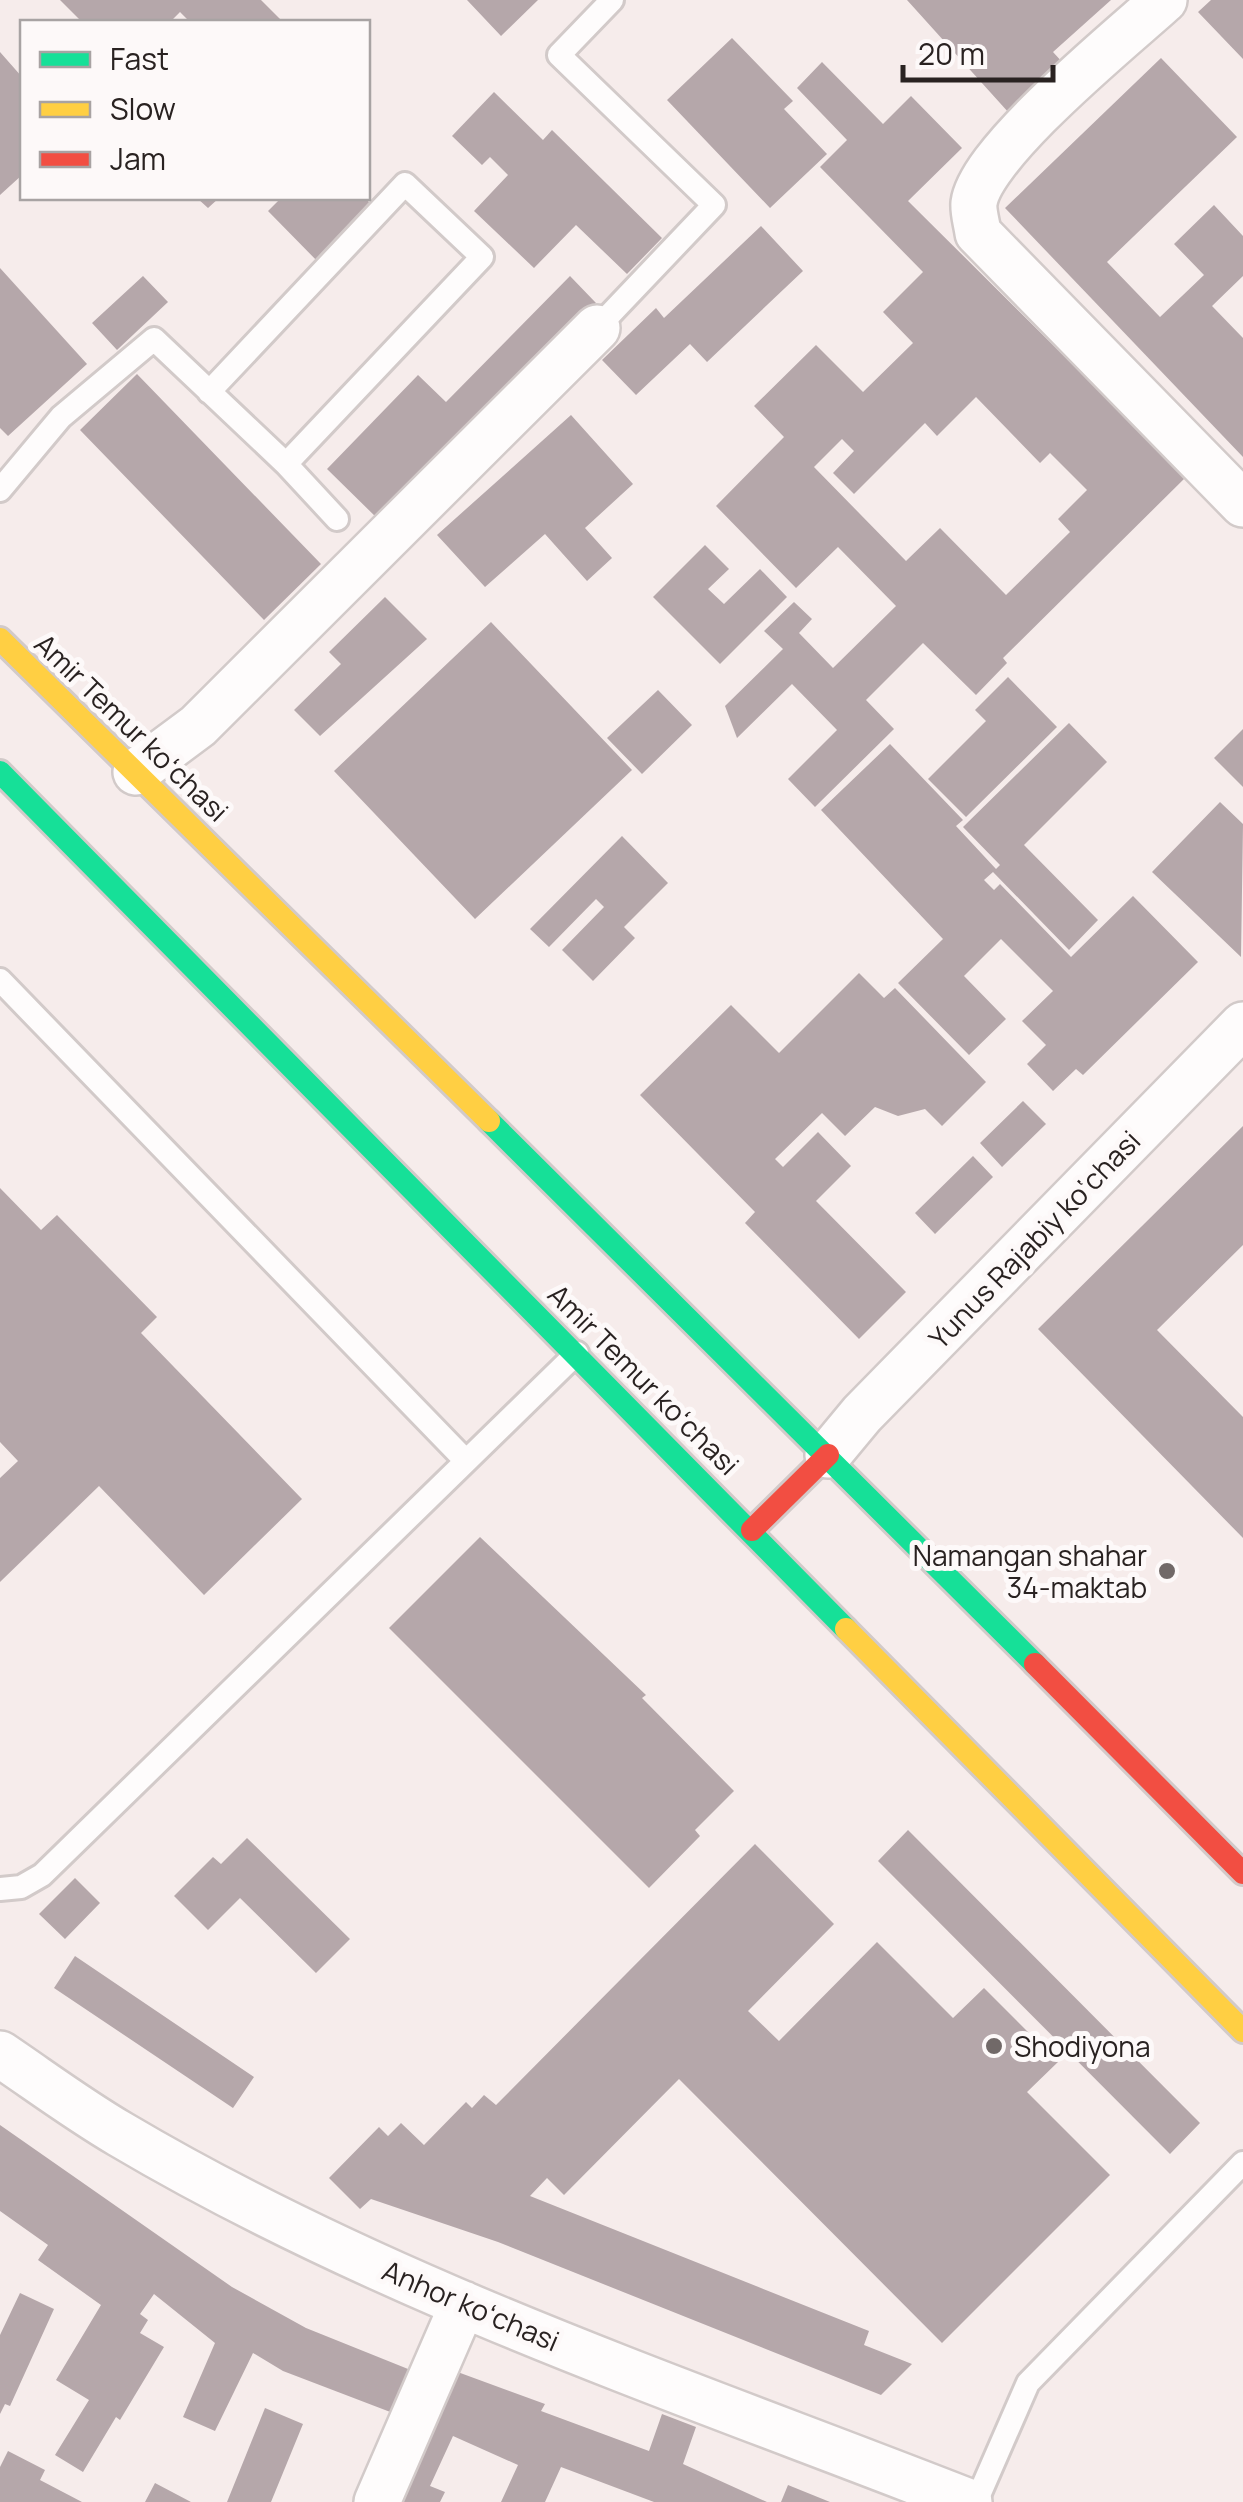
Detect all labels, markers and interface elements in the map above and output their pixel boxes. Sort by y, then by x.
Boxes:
legend [20,20,370,200]
scale bar [903,20,1053,82]
text: 20 m [918,33,985,74]
text: Fast [110,38,169,79]
text: Slow [110,88,176,129]
text: Jam [110,138,166,179]
street label: Amir Temur koʻchasi [27,625,237,829]
street label: Yunus Rajabiy ko‘chasi [920,1122,1148,1356]
street label: Amir Temur koʻchasi [540,1275,748,1483]
place label: Namangan shahar 34-maktab [913,1536,1147,1606]
marker: Namangan shahar 34-maktab [1156,1560,1178,1582]
place label: Shodiyona [1014,2027,1151,2065]
marker: Shodiyona [983,2035,1005,2057]
street label: Anhor koʻchasi [377,2251,565,2359]

